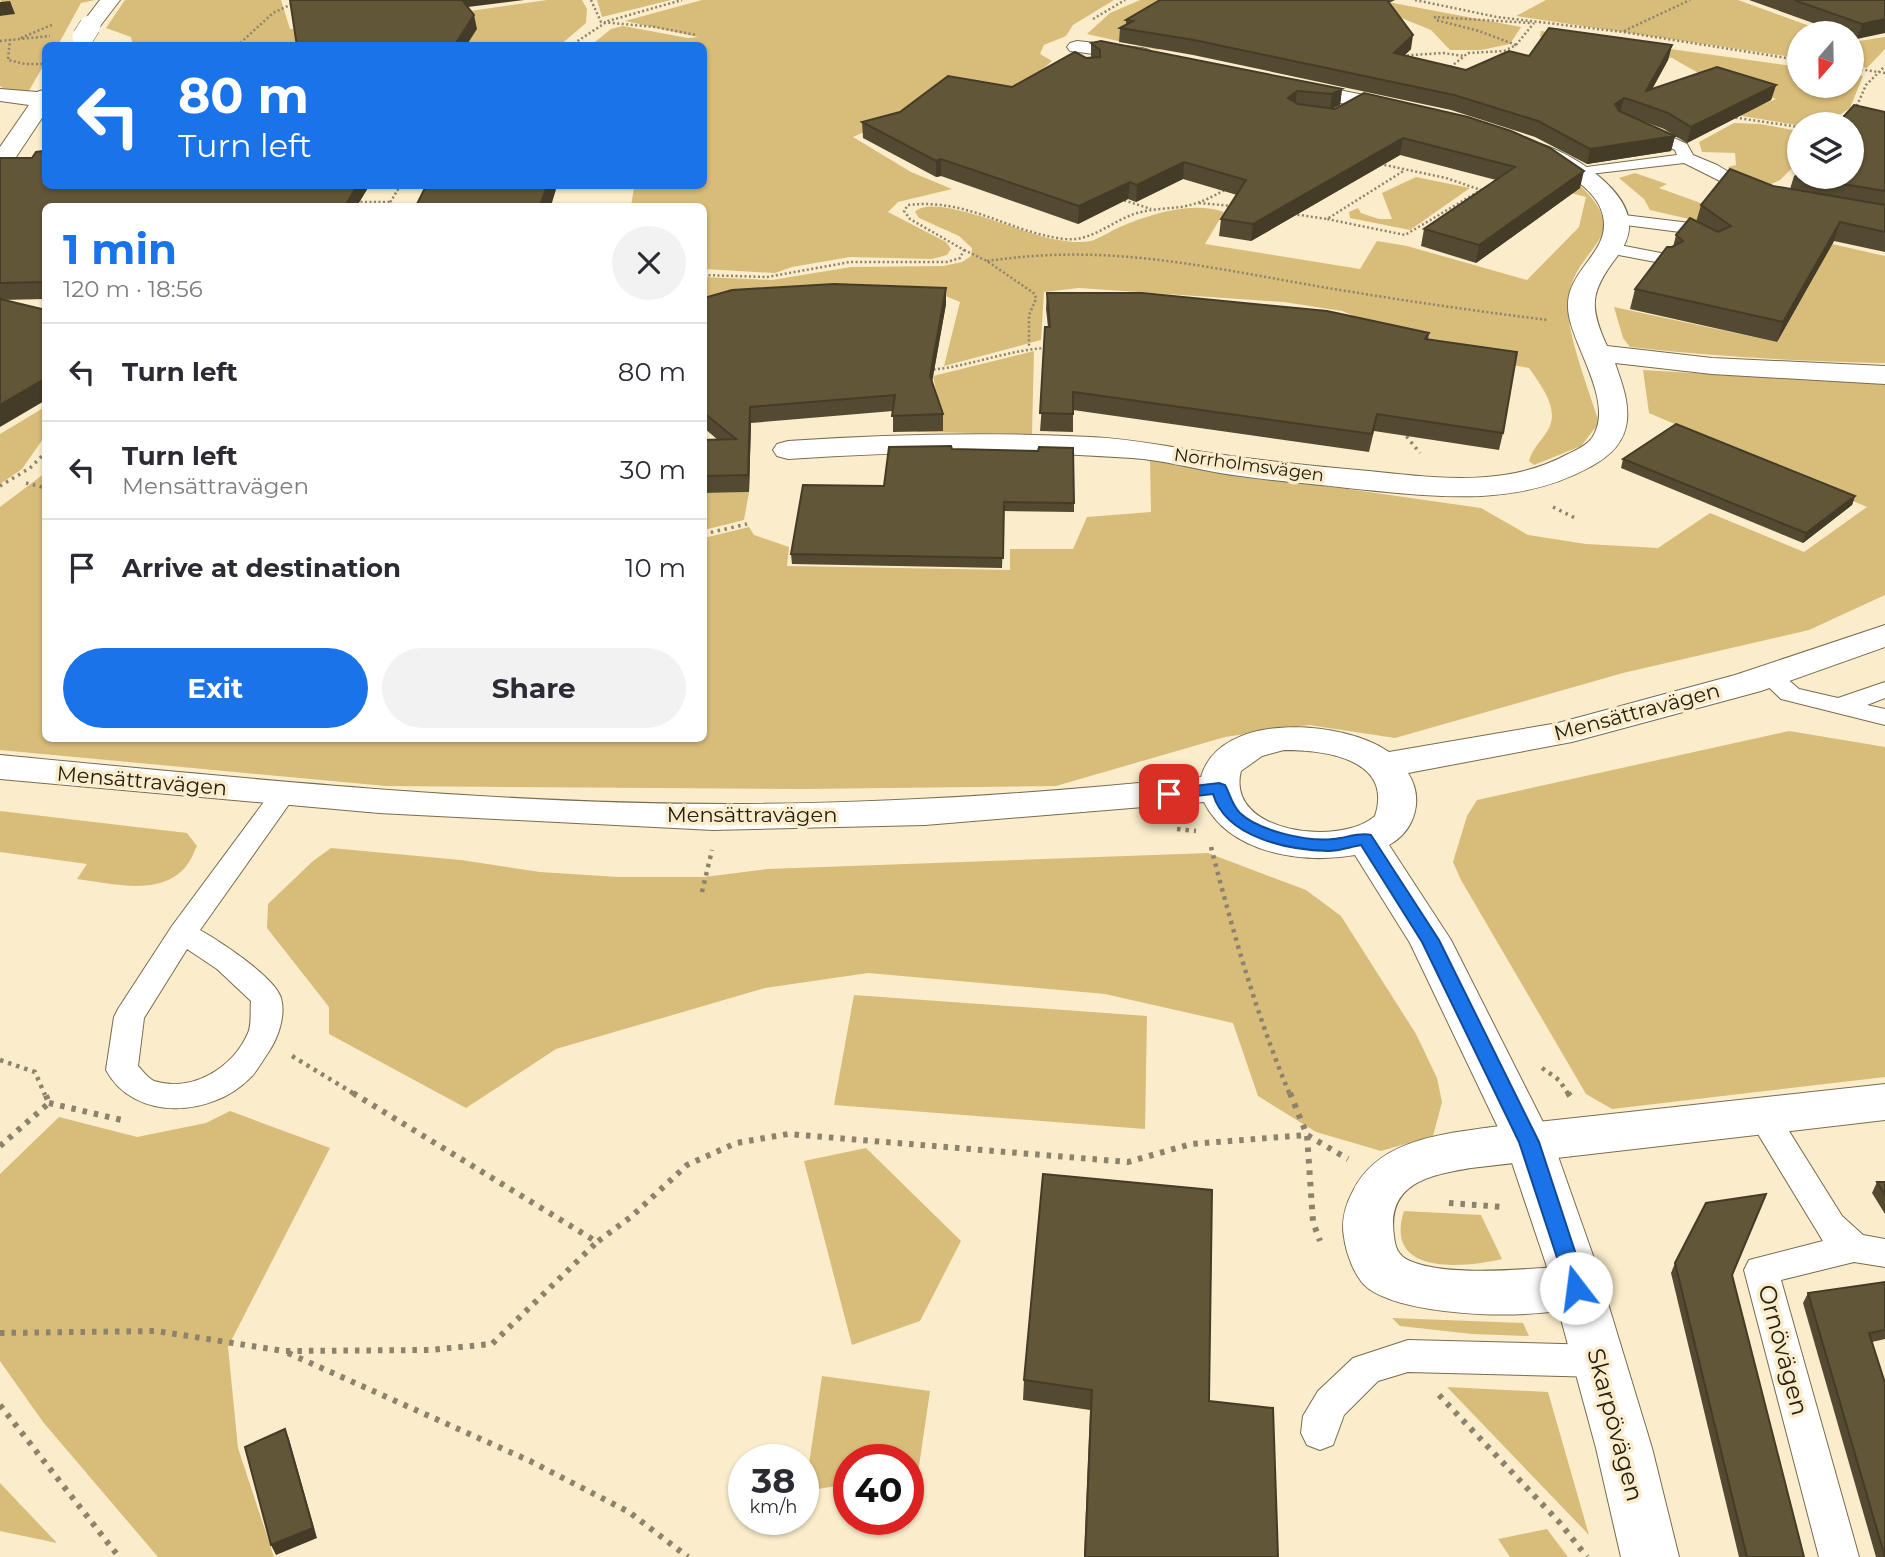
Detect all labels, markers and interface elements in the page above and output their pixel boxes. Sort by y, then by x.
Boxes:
north arrow [1787,21,1864,98]
map controls [1787,21,1864,189]
text: 80 m [178,66,309,125]
icon: left [63,70,154,161]
button: layers [1787,112,1864,189]
text: Turn left [178,126,312,165]
text: 1 min [63,223,177,275]
button: close [612,226,686,300]
text: 120 m · 18:56 [63,275,203,303]
icon: left [63,353,101,391]
text: Turn left [122,356,238,388]
text: 80 m [618,356,686,388]
text: Turn left [122,440,238,472]
street label: Norrholmsvägen [1172,444,1326,486]
icon: left [63,451,101,489]
text: 30 m [620,454,686,486]
text: Mensättravägen [122,472,309,500]
icon: arrive [63,549,101,587]
text: Arrive at destination [122,552,401,584]
text: 10 m [625,552,686,584]
button: Exit [63,648,368,728]
button: Share [382,648,686,728]
street label: Mensättravägen [1551,677,1723,746]
street label: Mensättravägen [56,761,228,800]
pin [1139,764,1199,824]
icon: arrive [1150,775,1188,813]
street label: Mensättravägen [667,802,837,827]
position arrow [1539,1251,1613,1325]
street label: Ornövägen [1752,1281,1815,1419]
street label: Skarpövägen [1581,1345,1650,1505]
speed limit sign: 40 [833,1444,924,1535]
text: 38 [752,1459,795,1502]
text: km/h [749,1496,798,1518]

